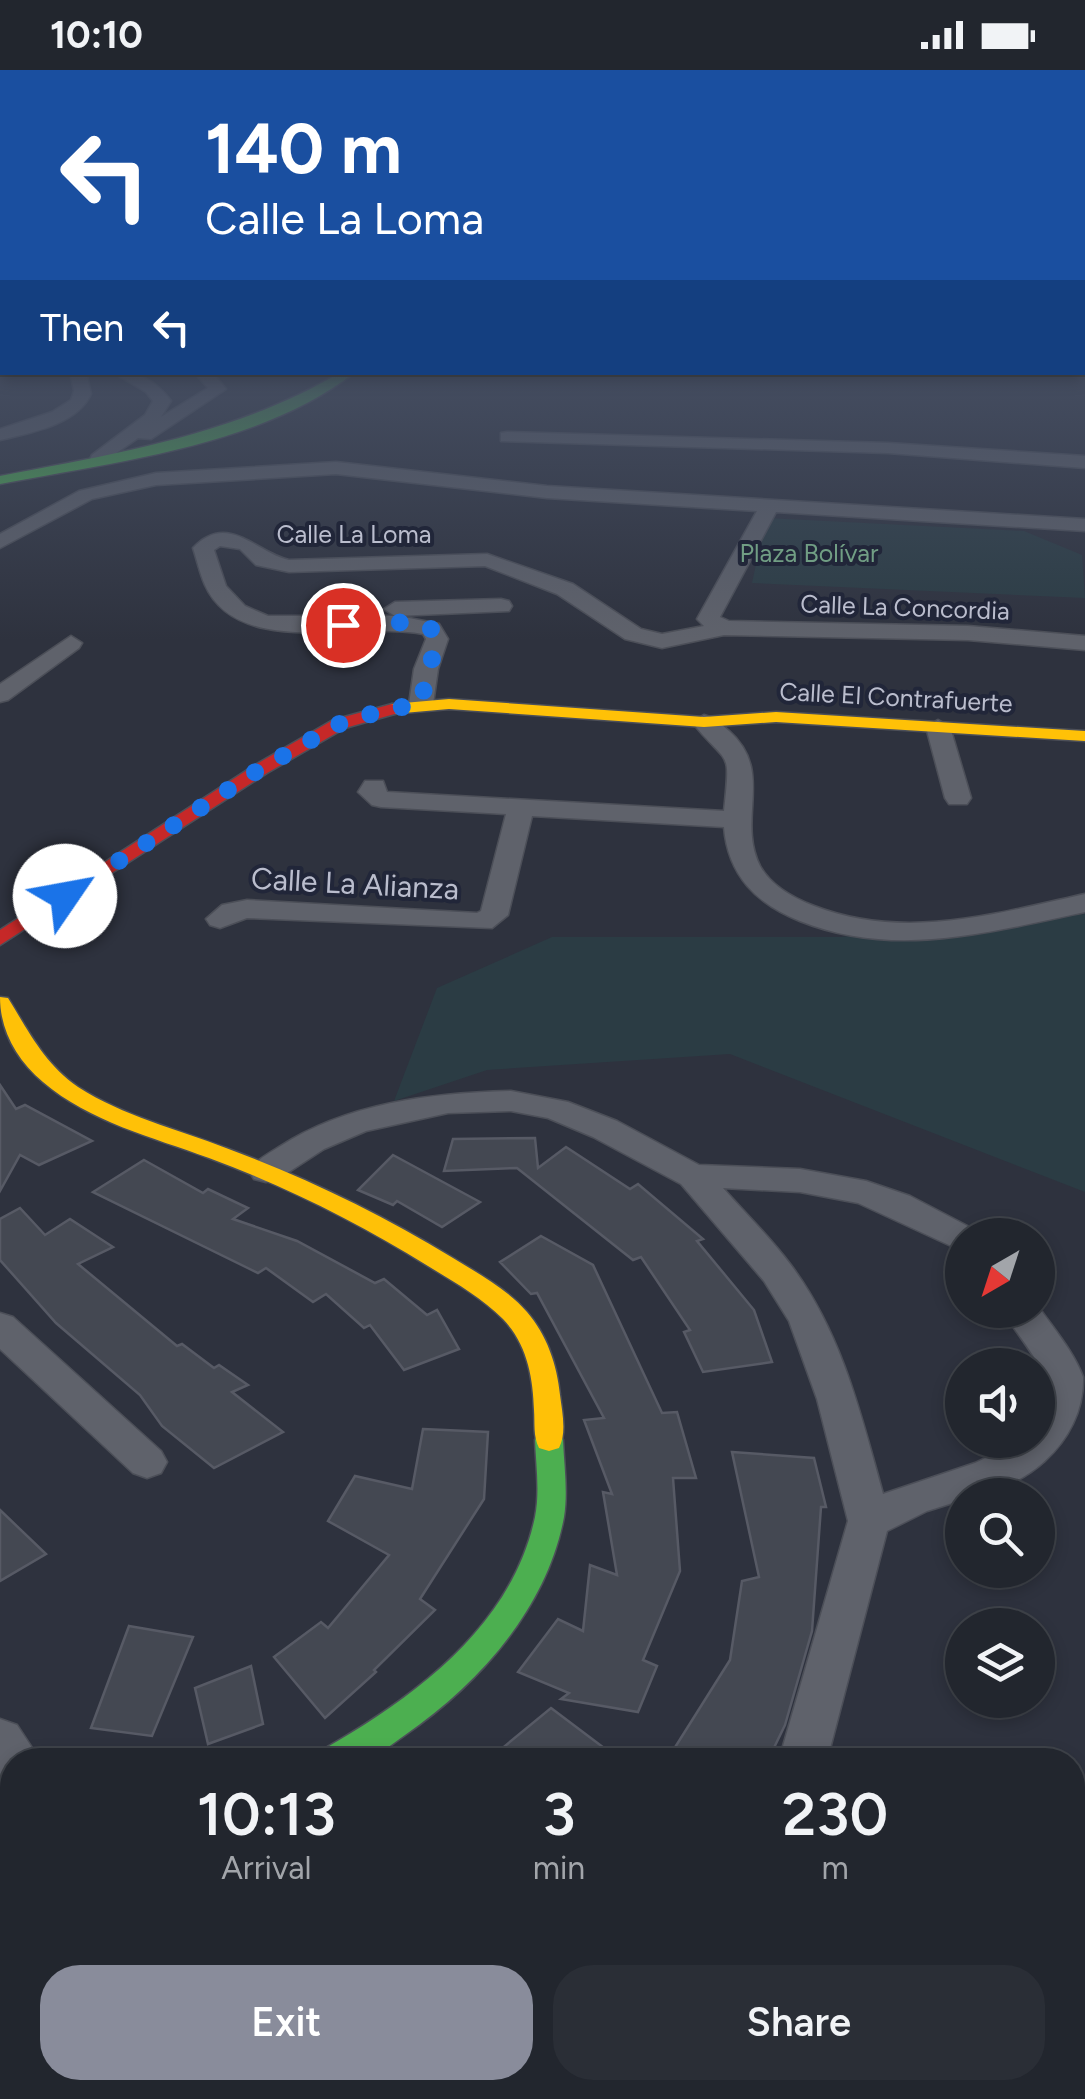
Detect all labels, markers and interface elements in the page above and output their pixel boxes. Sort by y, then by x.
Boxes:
text: 10:10 [50,12,143,58]
text: 140 m [205,106,402,191]
icon: left [40,110,170,240]
text: Calle La Loma [205,191,484,245]
icon: left [144,300,199,355]
text: Then [40,305,124,351]
street label: Calle La Loma [276,519,432,549]
park label: Plaza Bolívar [740,538,879,568]
pin [301,583,386,668]
street label: Calle La Concordia [800,588,1010,626]
icon: arrive [316,598,371,653]
street label: Calle El Contrafuerte [779,676,1013,718]
position arrow [13,844,117,948]
street label: Calle La Alianza [250,860,460,907]
north arrow [945,1218,1055,1328]
map controls [945,1218,1055,1718]
button: sound [945,1348,1055,1458]
button: search [945,1478,1055,1588]
button: layers [945,1608,1055,1718]
text: 10:13 [197,1778,336,1850]
text: 3 [542,1778,575,1850]
text: 230 [782,1778,888,1850]
text: Arrival [221,1849,312,1887]
text: min [533,1849,585,1887]
text: m [821,1849,849,1887]
button: Exit [40,1965,533,2080]
button: Share [553,1965,1045,2080]

